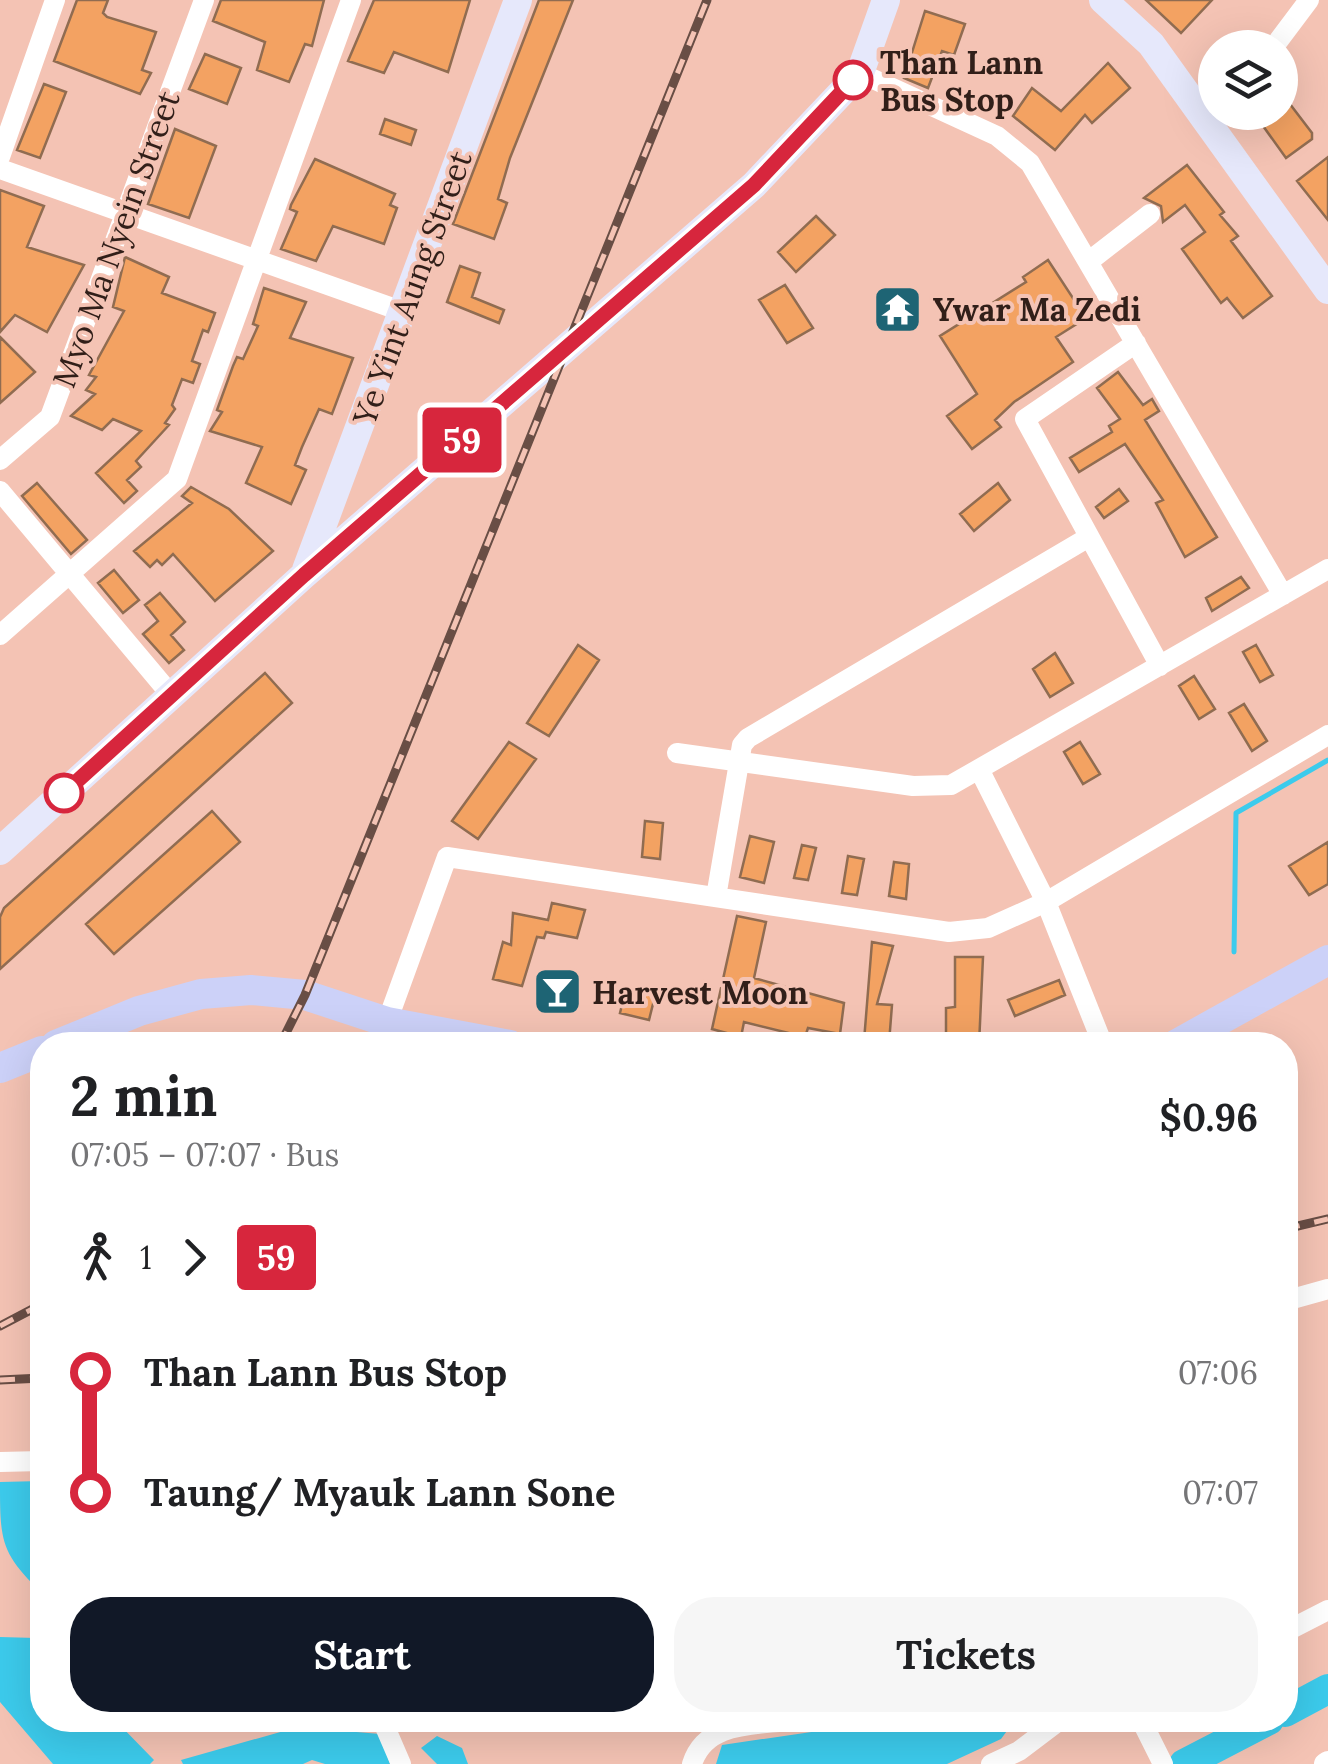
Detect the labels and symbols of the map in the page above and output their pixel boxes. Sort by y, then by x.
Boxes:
place label: Than Lann Bus Stop [880,42,1043,120]
marker: Than Lann Bus Stop [834,61,872,99]
street label: Myo Ma Nyein Street [43,85,189,393]
street label: Ye Yint Aung Street [343,145,481,432]
temple icon: Ywar Ma Zedi [872,283,924,335]
place label: Ywar Ma Zedi [933,289,1141,330]
line badge: 59 [417,408,507,472]
unlabelled marker [45,774,83,812]
bar icon: Harvest Moon [531,966,583,1018]
place label: Harvest Moon [592,972,808,1013]

